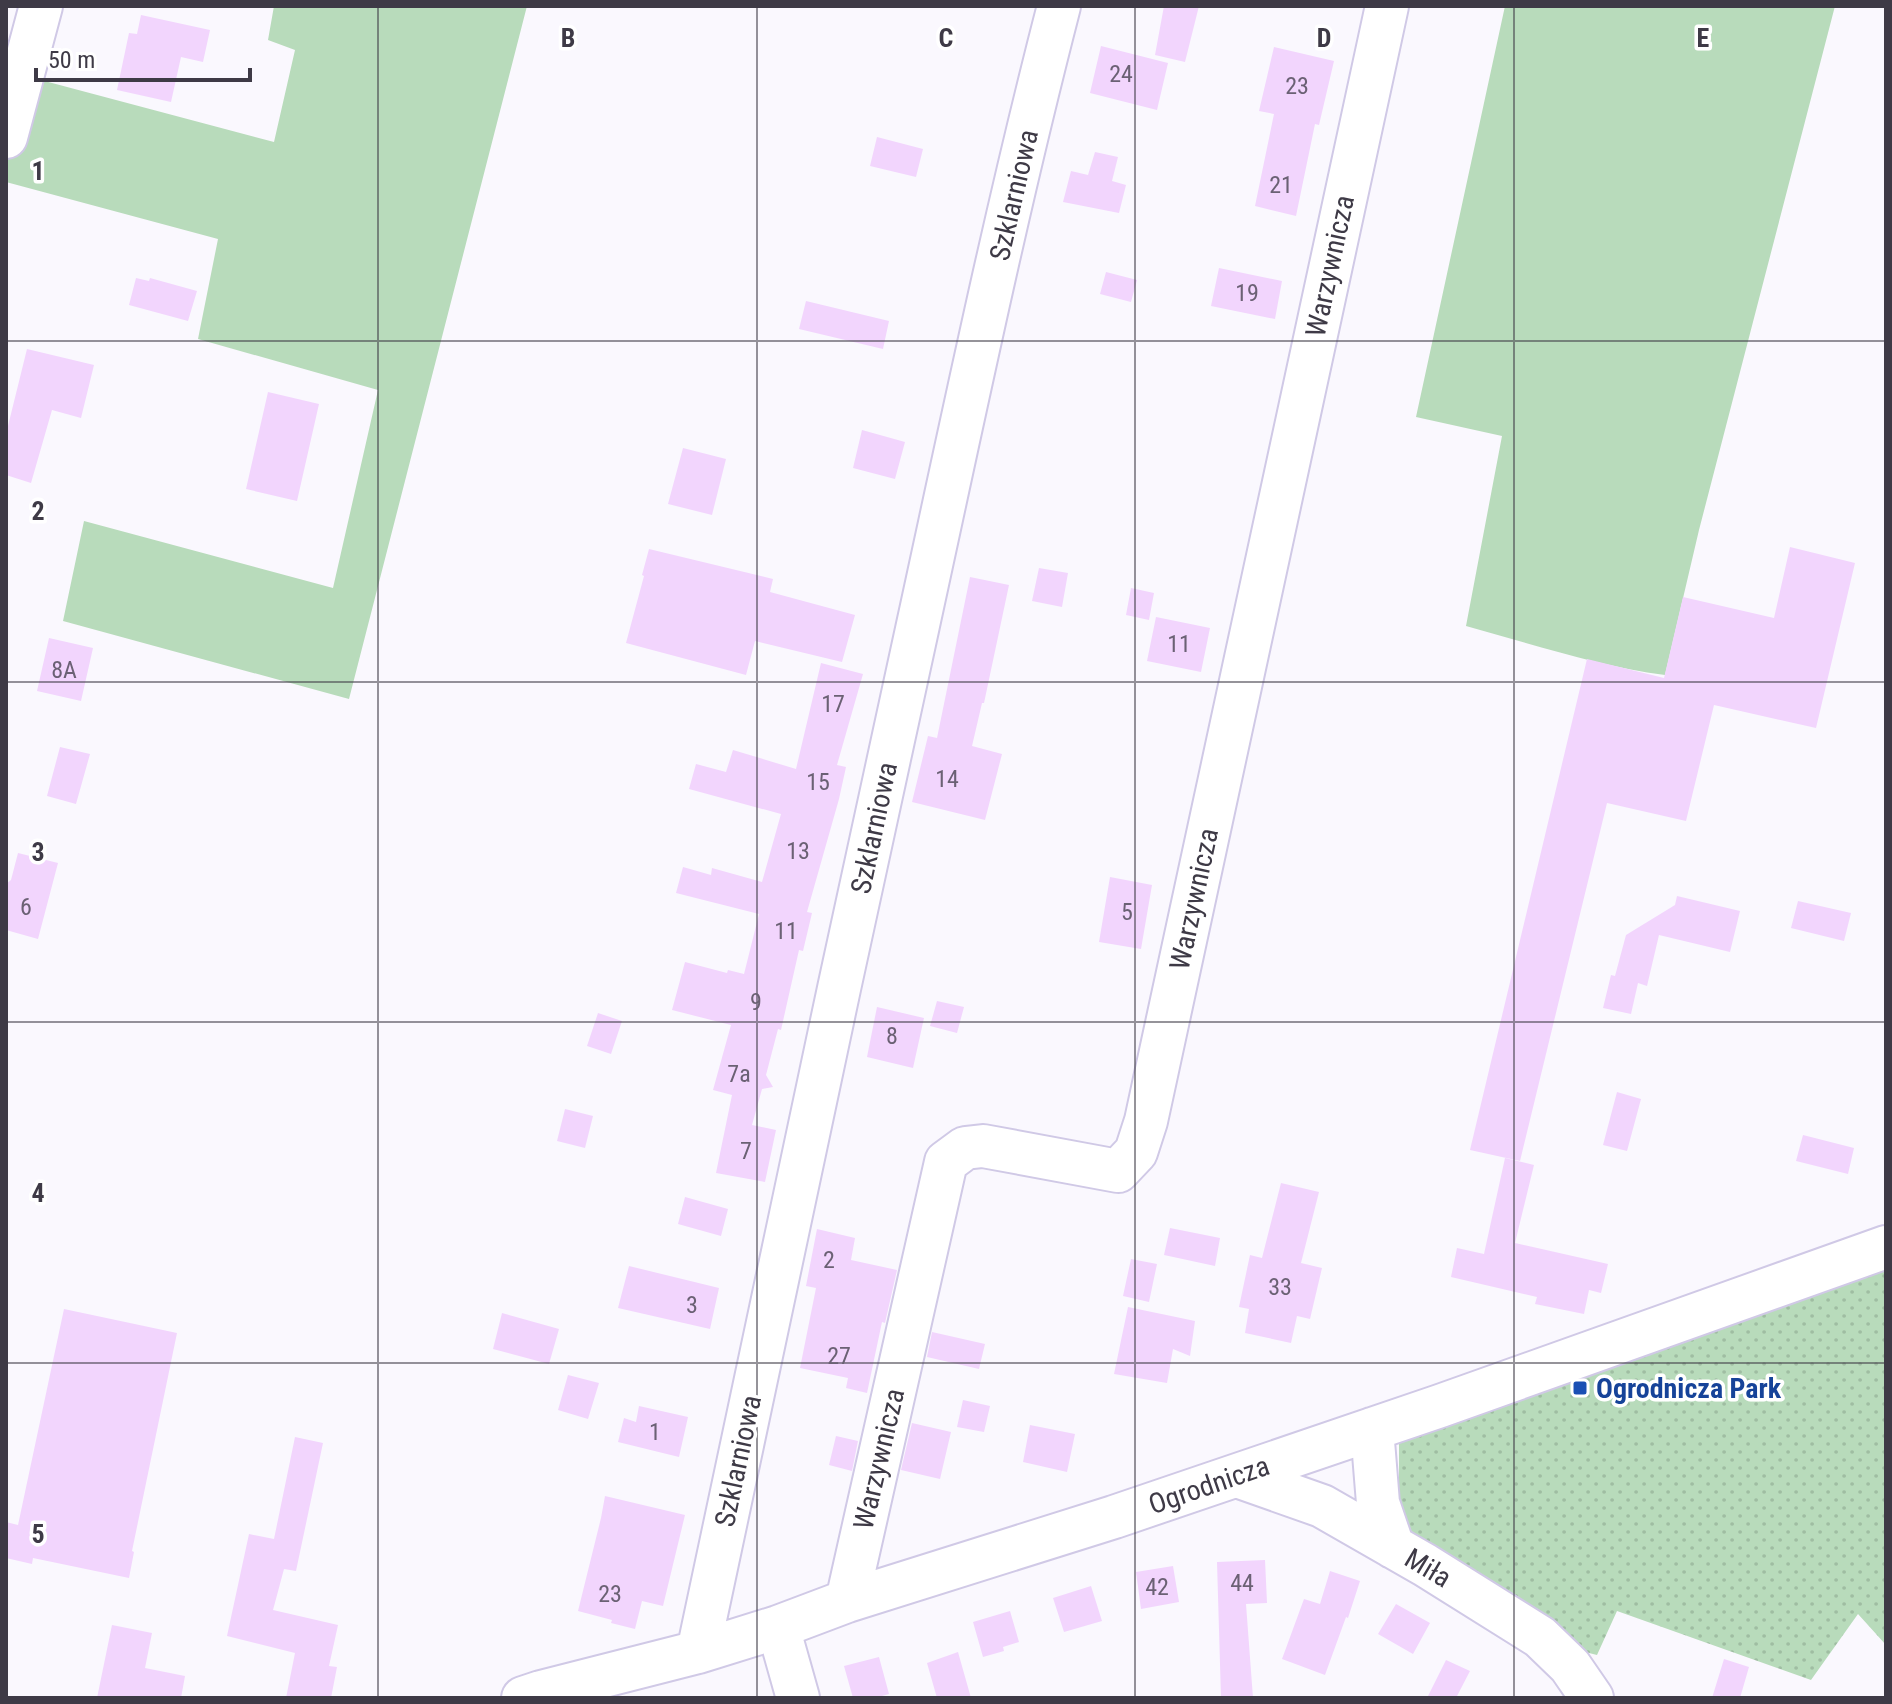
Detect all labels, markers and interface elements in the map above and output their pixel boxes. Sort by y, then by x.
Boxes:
text: B [561,23,575,53]
text: C [939,23,954,53]
text: D [1317,23,1331,53]
text: E [1697,23,1710,53]
scale bar [36,32,250,82]
text: 50 m [48,46,95,74]
house number: 24 [1109,60,1133,88]
house number: 23 [1285,72,1309,100]
street label: Szklarniowa [983,126,1045,264]
text: 1 [31,156,45,186]
house number: 21 [1269,171,1293,199]
street label: Warzywnicza [1299,192,1361,340]
house number: 19 [1235,279,1259,307]
text: 2 [31,496,45,526]
house number: 11 [1167,630,1191,658]
house number: 8A [51,656,77,684]
house number: 17 [821,690,845,718]
street label: Szklarniowa [844,759,904,897]
house number: 14 [935,765,959,793]
house number: 15 [806,768,830,796]
street label: Warzywnicza [1163,825,1225,973]
text: 3 [31,837,45,867]
house number: 13 [786,837,810,865]
house number: 6 [20,893,32,921]
house number: 5 [1121,898,1133,926]
house number: 11 [774,917,798,945]
house number: 9 [750,988,762,1016]
house number: 8 [886,1022,898,1050]
house number: 7a [727,1060,751,1088]
house number: 7 [740,1137,752,1165]
text: 4 [31,1178,45,1208]
house number: 2 [823,1246,835,1274]
house number: 33 [1268,1273,1292,1301]
house number: 3 [686,1291,698,1319]
house number: 27 [827,1342,851,1370]
place label: Ogrodnicza Park [1596,1372,1782,1405]
marker: Ogrodnicza Park [1571,1379,1589,1397]
street label: Warzywnicza [847,1385,911,1533]
street label: Szklarniowa [708,1392,768,1530]
house number: 1 [649,1418,661,1446]
street label: Ogrodnicza [1144,1449,1274,1521]
text: 5 [31,1519,45,1549]
street label: Miła [1399,1541,1457,1595]
house number: 44 [1230,1569,1254,1597]
house number: 42 [1145,1573,1169,1601]
house number: 23 [598,1580,622,1608]

